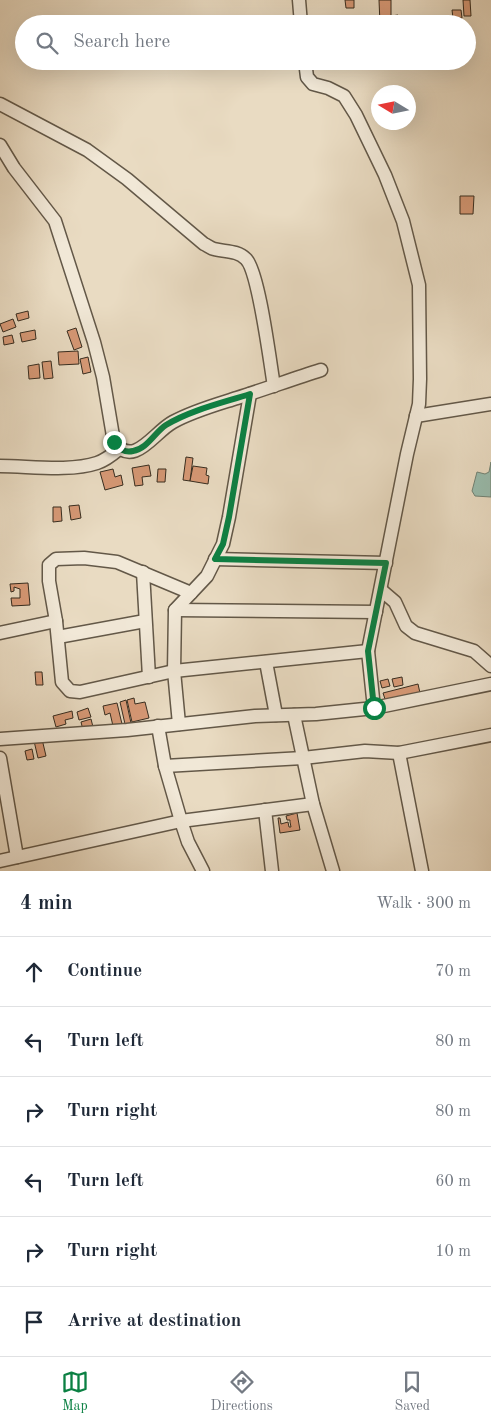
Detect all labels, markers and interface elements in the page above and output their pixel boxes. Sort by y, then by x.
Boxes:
search box [15,15,476,70]
icon: search [33,29,61,57]
text: Search here [73,33,170,52]
north arrow [371,85,416,130]
route end [103,431,126,454]
route start [363,697,386,720]
text: 4 min [20,893,73,914]
text: Walk · 300 m [376,896,471,912]
icon: ahead [20,958,48,986]
text: Continue [67,962,142,981]
text: 70 m [435,964,471,980]
icon: left [20,1028,48,1056]
text: Turn left [67,1032,144,1051]
text: 80 m [435,1034,471,1050]
icon: right [20,1098,48,1126]
text: Turn right [67,1102,157,1121]
text: 80 m [435,1104,471,1120]
icon: left [20,1168,48,1196]
text: Turn left [67,1172,144,1191]
text: 60 m [435,1174,471,1190]
icon: right [20,1238,48,1266]
text: Turn right [67,1242,157,1261]
text: 10 m [435,1244,471,1260]
icon: arrive [20,1308,48,1336]
text: Arrive at destination [67,1312,241,1331]
tab: Map [61,1368,89,1415]
tab: Directions [211,1368,273,1415]
tab: Saved [394,1368,430,1415]

